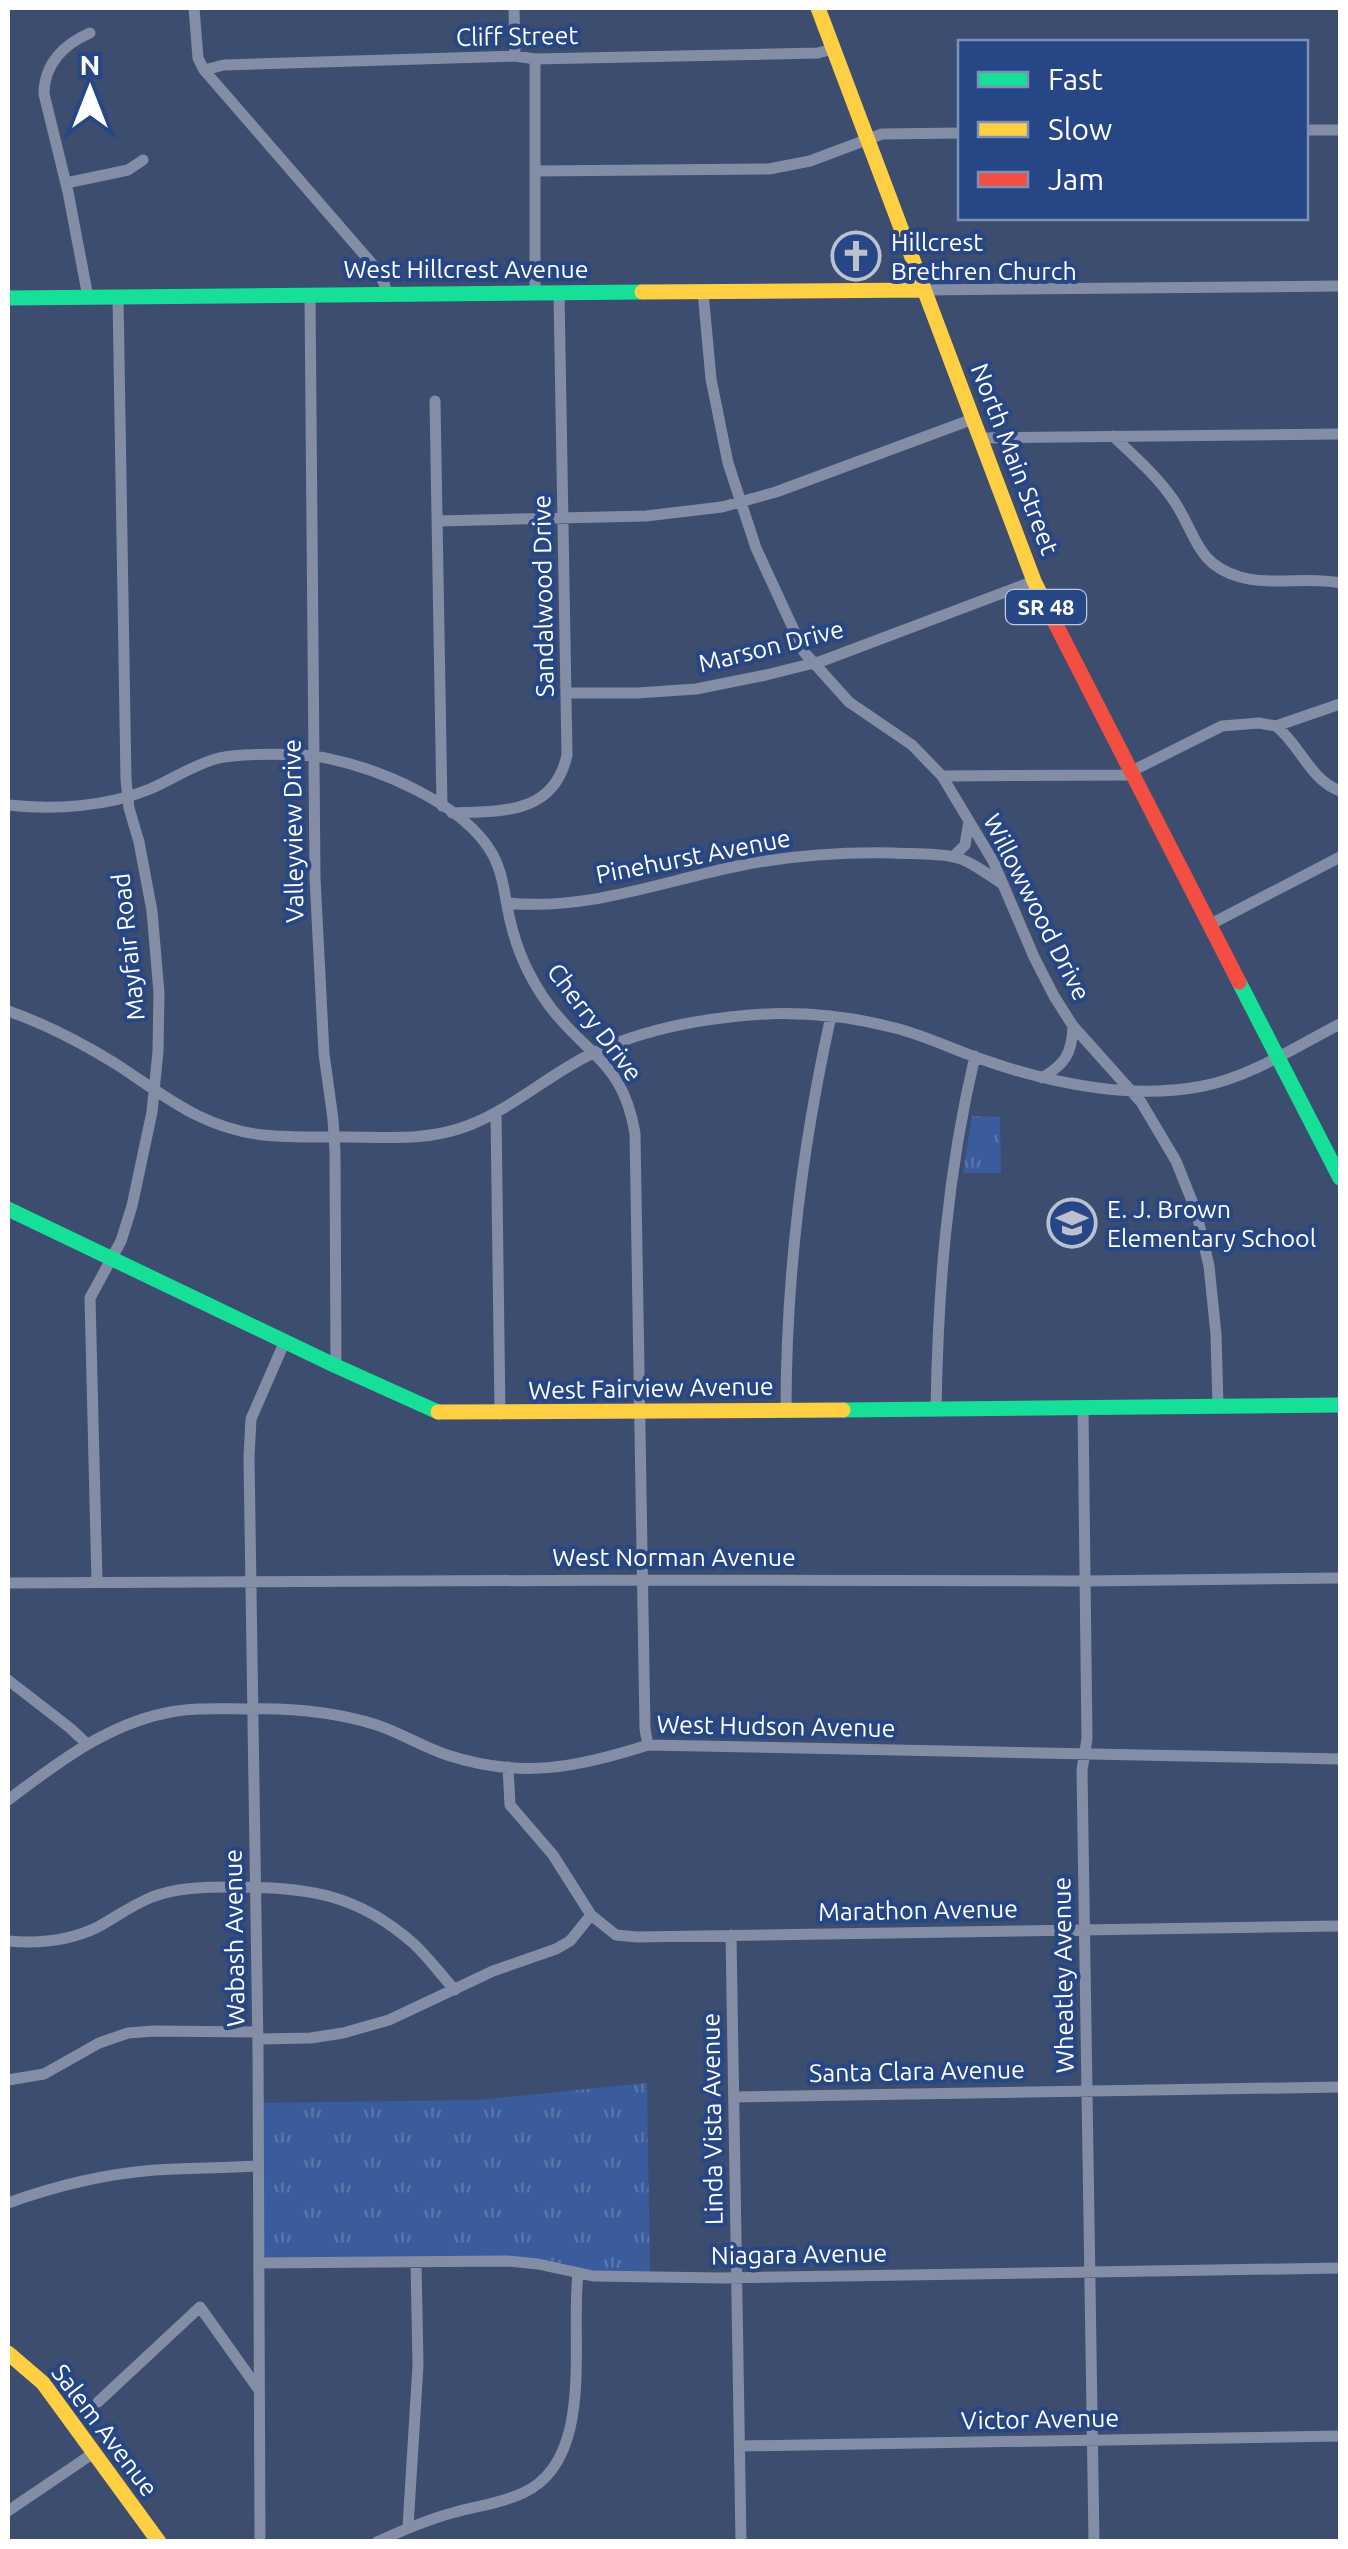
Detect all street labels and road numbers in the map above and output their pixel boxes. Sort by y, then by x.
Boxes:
street label: Cliff Street [455,21,579,51]
street label: West Hillcrest Avenue [343,255,589,283]
street label: North Main Street [966,360,1064,559]
street label: Sandalwood Drive [527,495,559,697]
road number: SR 48 [1006,590,1086,624]
street label: Marson Drive [696,614,846,678]
street label: Valleyview Drive [277,739,309,923]
street label: Willowwood Drive [978,809,1096,1005]
street label: Pinehurst Avenue [593,823,793,889]
street label: Mayfair Road [106,872,150,1022]
street label: Cherry Drive [542,958,648,1086]
street label: West Fairview Avenue [528,1372,774,1404]
street label: West Norman Avenue [552,1543,796,1571]
street label: West Hudson Avenue [656,1710,896,1742]
street label: Wabash Avenue [218,1849,250,2027]
street label: Wheatley Avenue [1047,1877,1079,2073]
street label: Marathon Avenue [818,1894,1018,1926]
street label: Linda Vista Avenue [696,2013,728,2225]
street label: Santa Clara Avenue [809,2055,1025,2087]
street label: Niagara Avenue [711,2238,887,2270]
street label: Salem Avenue [46,2359,164,2501]
street label: Victor Avenue [961,2404,1119,2434]

